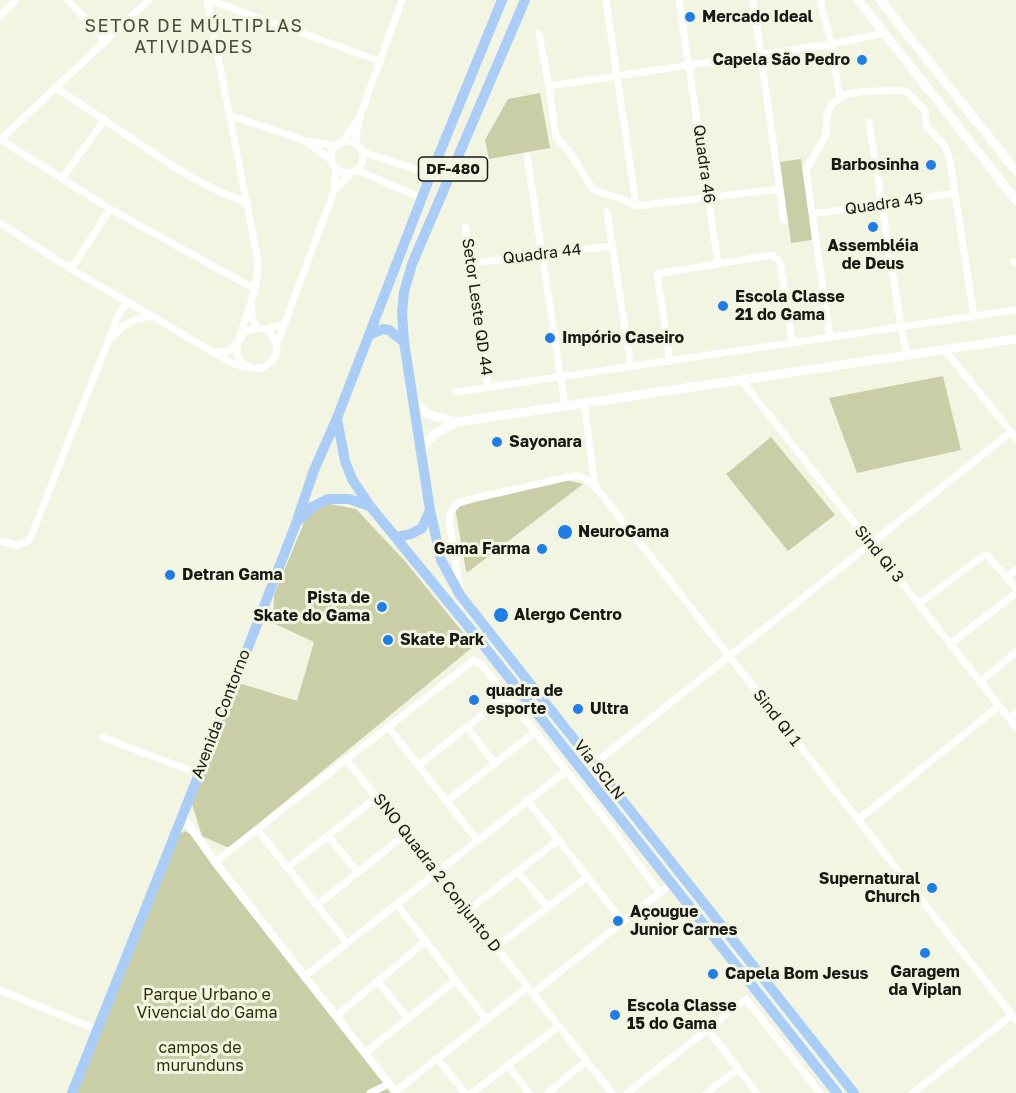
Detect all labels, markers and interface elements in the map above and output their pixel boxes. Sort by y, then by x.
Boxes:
place label: Mercado Ideal [702,7,813,27]
marker: Mercado Ideal [683,10,697,24]
district label: SETOR DE MÚLTIPLAS ATIVIDADES [85,15,303,57]
place label: Capela São Pedro [712,50,850,70]
marker: Capela São Pedro [855,53,869,67]
street label: Quadra 46 [689,124,719,204]
place label: Barbosinha [831,155,919,175]
road number: DF-480 [418,157,488,181]
marker: Barbosinha [924,158,938,172]
street label: Quadra 45 [844,189,924,219]
marker: Assembléia de Deus [866,220,880,234]
place label: Assembléia de Deus [828,236,918,274]
street label: Setor Leste QD 44 [458,237,496,377]
street label: Quadra 44 [502,240,582,268]
place label: Escola Classe 21 do Gama [735,287,845,325]
marker: Escola Classe 21 do Gama [716,299,730,313]
place label: Impório Caseiro [562,328,684,348]
marker: Impório Caseiro [543,331,557,345]
place label: Sayonara [509,432,582,452]
marker: Sayonara [490,435,504,449]
place label: NeuroGama [578,522,669,542]
street label: Sind Qi 3 [850,522,908,586]
marker: NeuroGama [556,523,574,541]
place label: Gama Farma [434,539,530,559]
marker: Gama Farma [535,542,549,556]
place label: Detran Gama [182,565,282,585]
marker: Detran Gama [163,568,177,582]
place label: Pista de Skate do Gama [253,588,370,626]
marker: Pista de Skate do Gama [375,600,389,614]
place label: Alergo Centro [514,605,622,625]
marker: Alergo Centro [492,606,510,624]
place label: Skate Park [400,630,484,650]
marker: Skate Park [381,633,395,647]
street label: Avenida Contorno [188,647,254,781]
place label: quadra de esporte [486,681,563,719]
street label: Sind QI 1 [749,686,805,750]
marker: quadra de esporte [467,693,481,707]
place label: Ultra [590,699,628,719]
marker: Ultra [571,702,585,716]
street label: Via SCLN [570,736,628,804]
street label: SNO Quadra 2 Conjunto D [369,790,505,956]
place label: Supernatural Church [819,869,920,907]
marker: Supernatural Church [925,881,939,895]
place label: Açougue Junior Carnes [630,902,738,940]
marker: Açougue Junior Carnes [611,914,625,928]
marker: Garagem da Viplan [918,946,932,960]
place label: Garagem da Viplan [888,962,962,1000]
place label: Capela Bom Jesus [725,964,868,984]
marker: Capela Bom Jesus [706,967,720,981]
park label: Parque Urbano e Vivencial do Gama [137,985,277,1023]
place label: Escola Classe 15 do Gama [627,996,737,1034]
marker: Escola Classe 15 do Gama [608,1008,622,1022]
park label: campos de murunduns [156,1038,244,1076]

